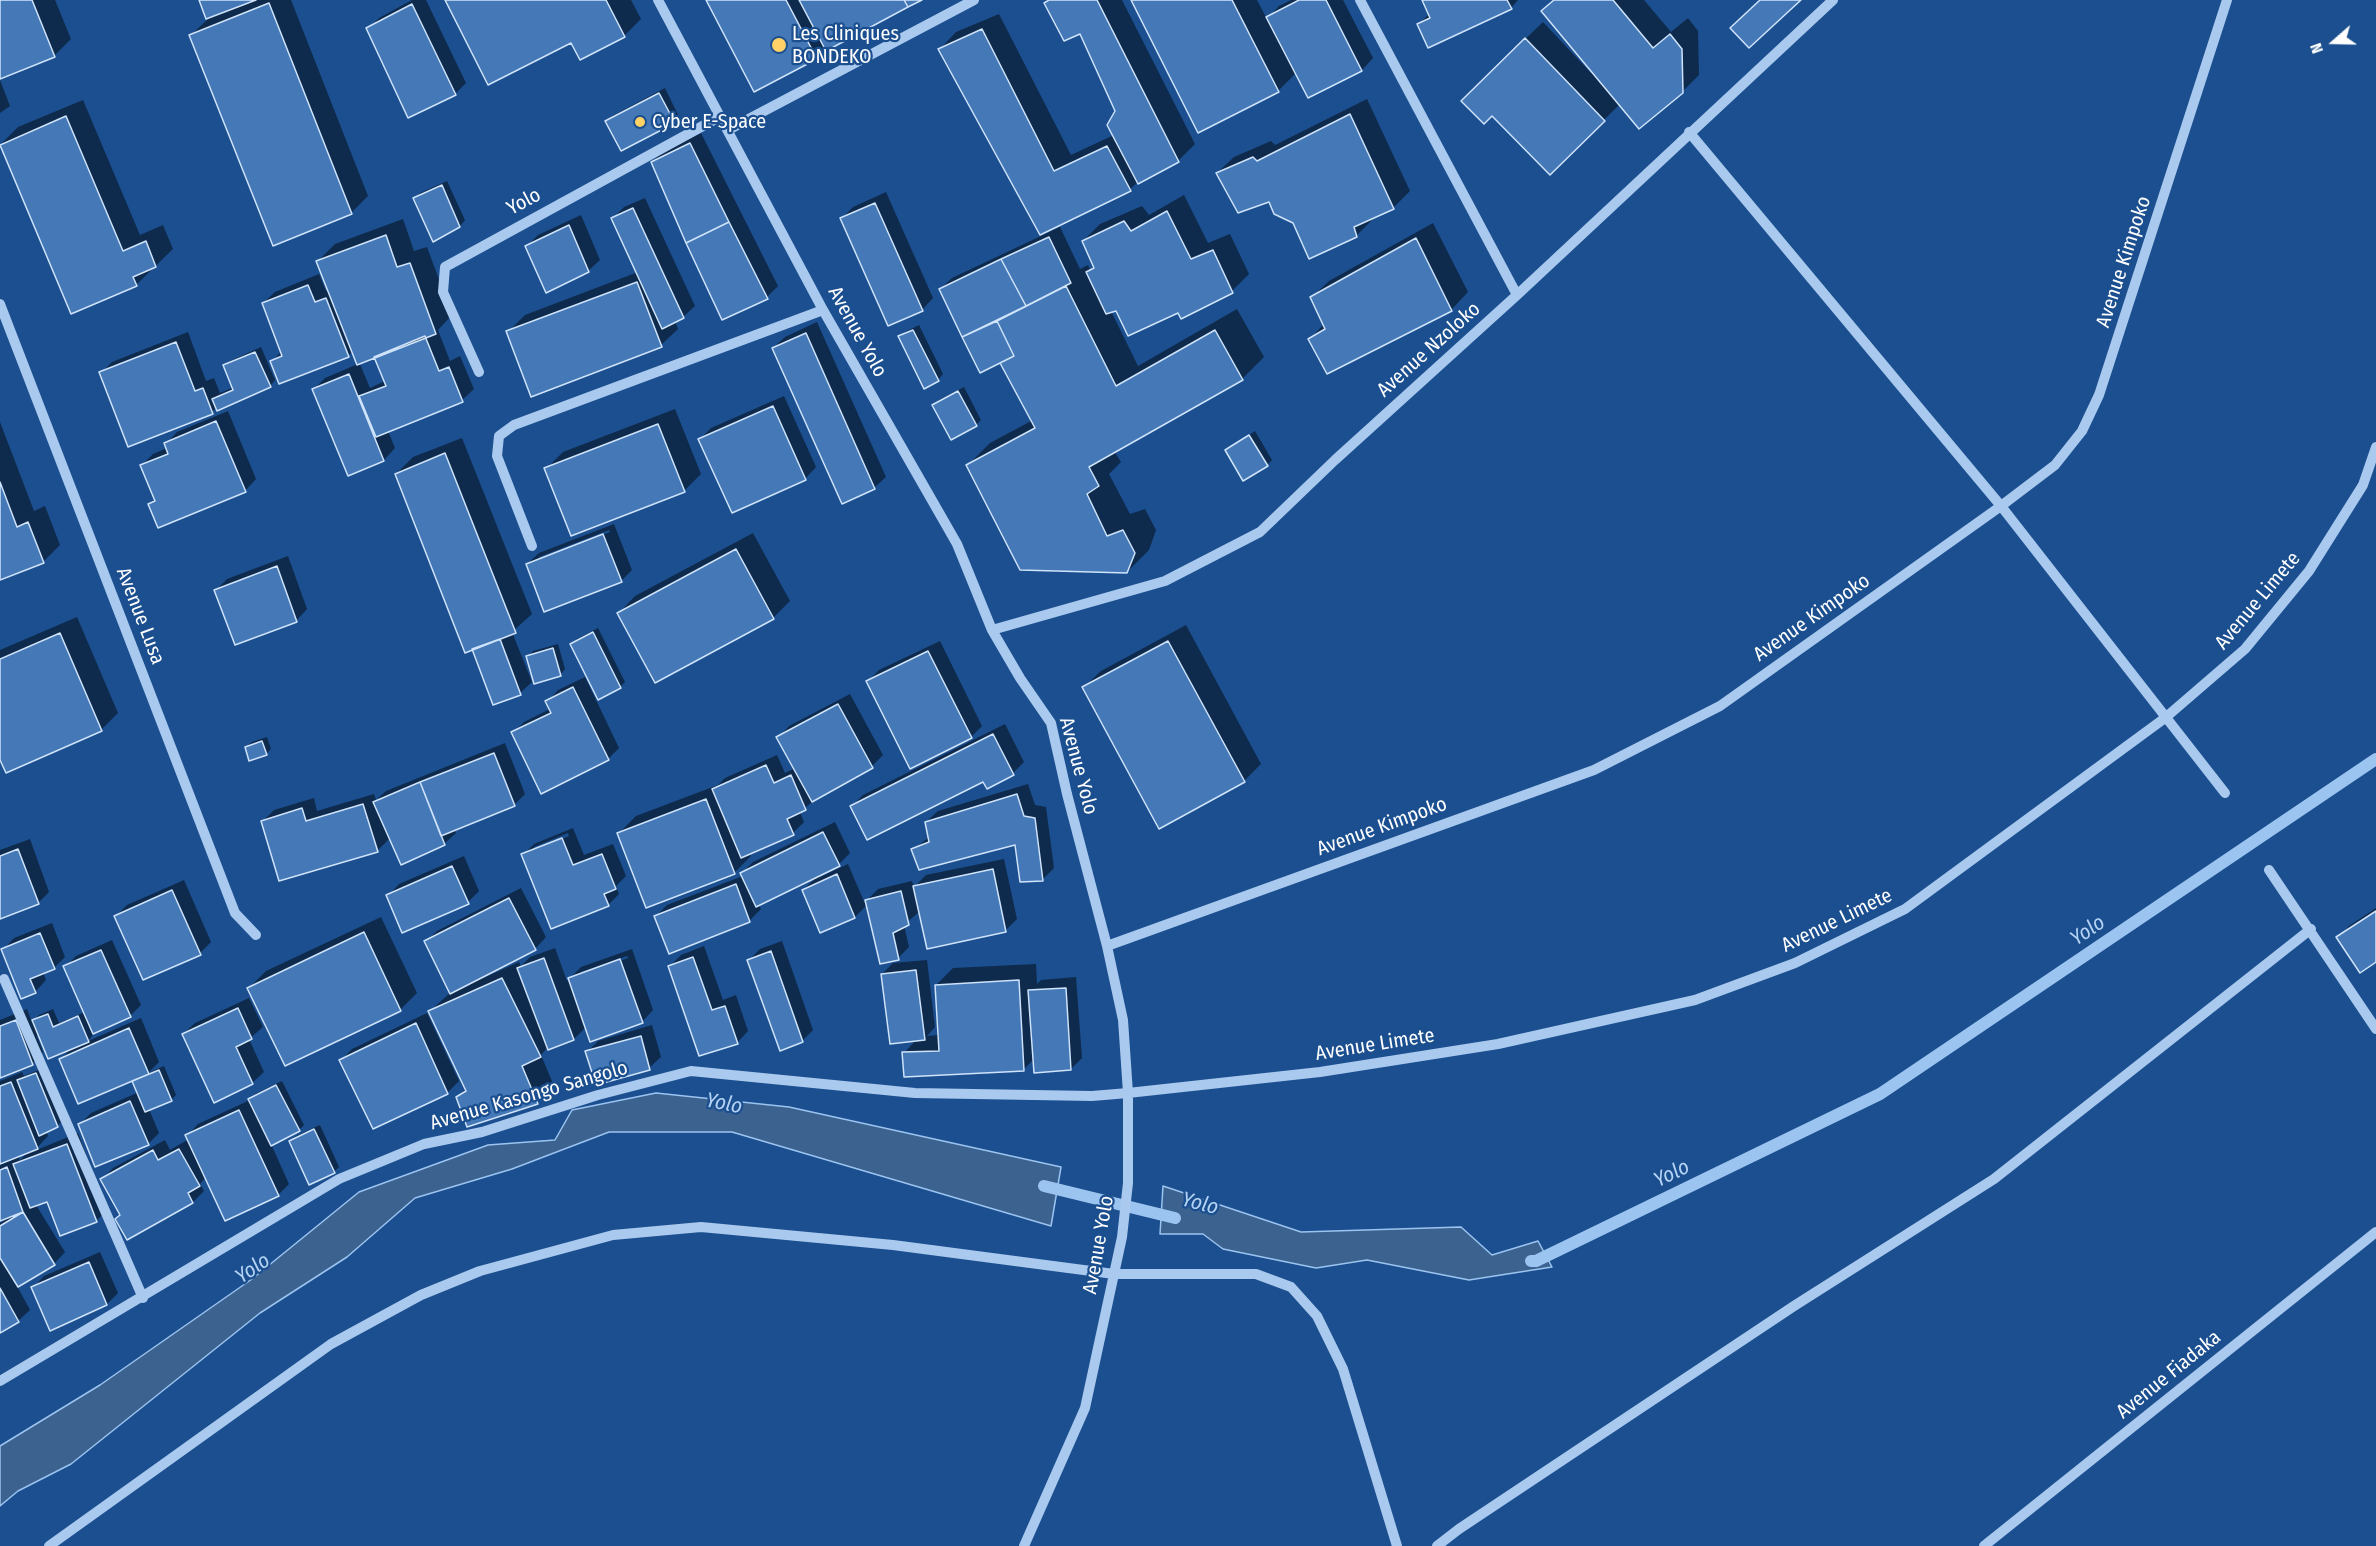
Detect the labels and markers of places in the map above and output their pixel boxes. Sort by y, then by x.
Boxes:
place label: Les Cliniques BONDEKO [792,22,899,69]
marker: Les Cliniques BONDEKO [770,36,788,54]
place label: Cyber E-Space [652,110,766,134]
marker: Cyber E-Space [633,115,647,129]

